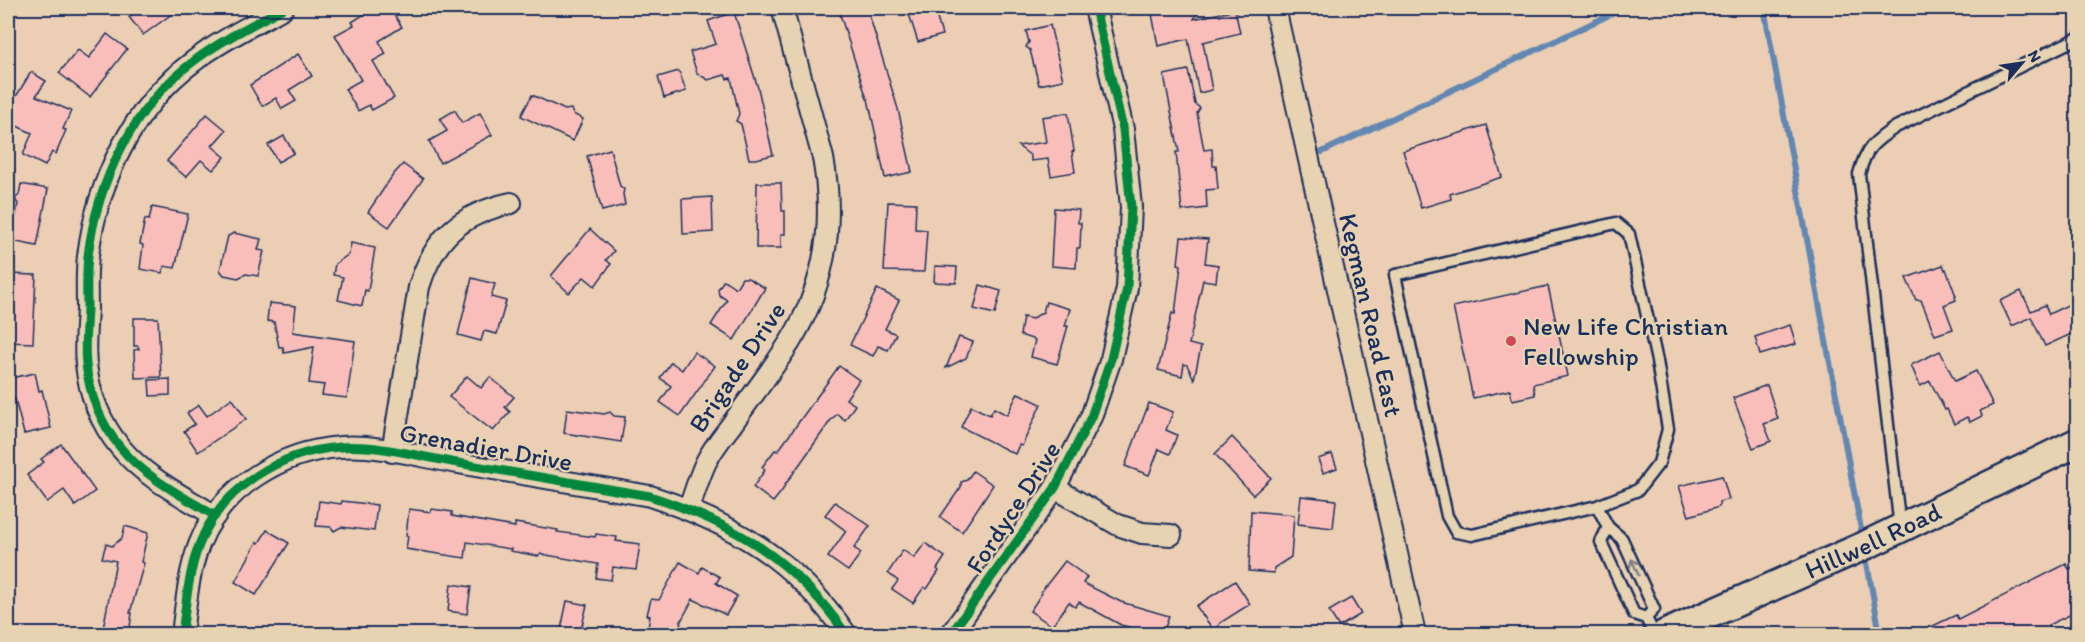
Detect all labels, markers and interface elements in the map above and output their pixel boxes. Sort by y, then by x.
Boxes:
north arrow [1992,33,2052,93]
text: N [2024,47,2046,65]
street label: Kegman Road East [1332,210,1410,420]
street label: Brigade Drive [682,296,792,438]
place label: New Life Christian Fellowship [1523,310,1729,372]
marker: New Life Christian Fellowship [1504,334,1518,348]
street label: Grenadier Drive [397,416,575,478]
street label: Fordyce Drive [959,435,1067,579]
street label: Hillwell Road [1800,495,1946,586]
one-way arrow [1628,558,1640,576]

